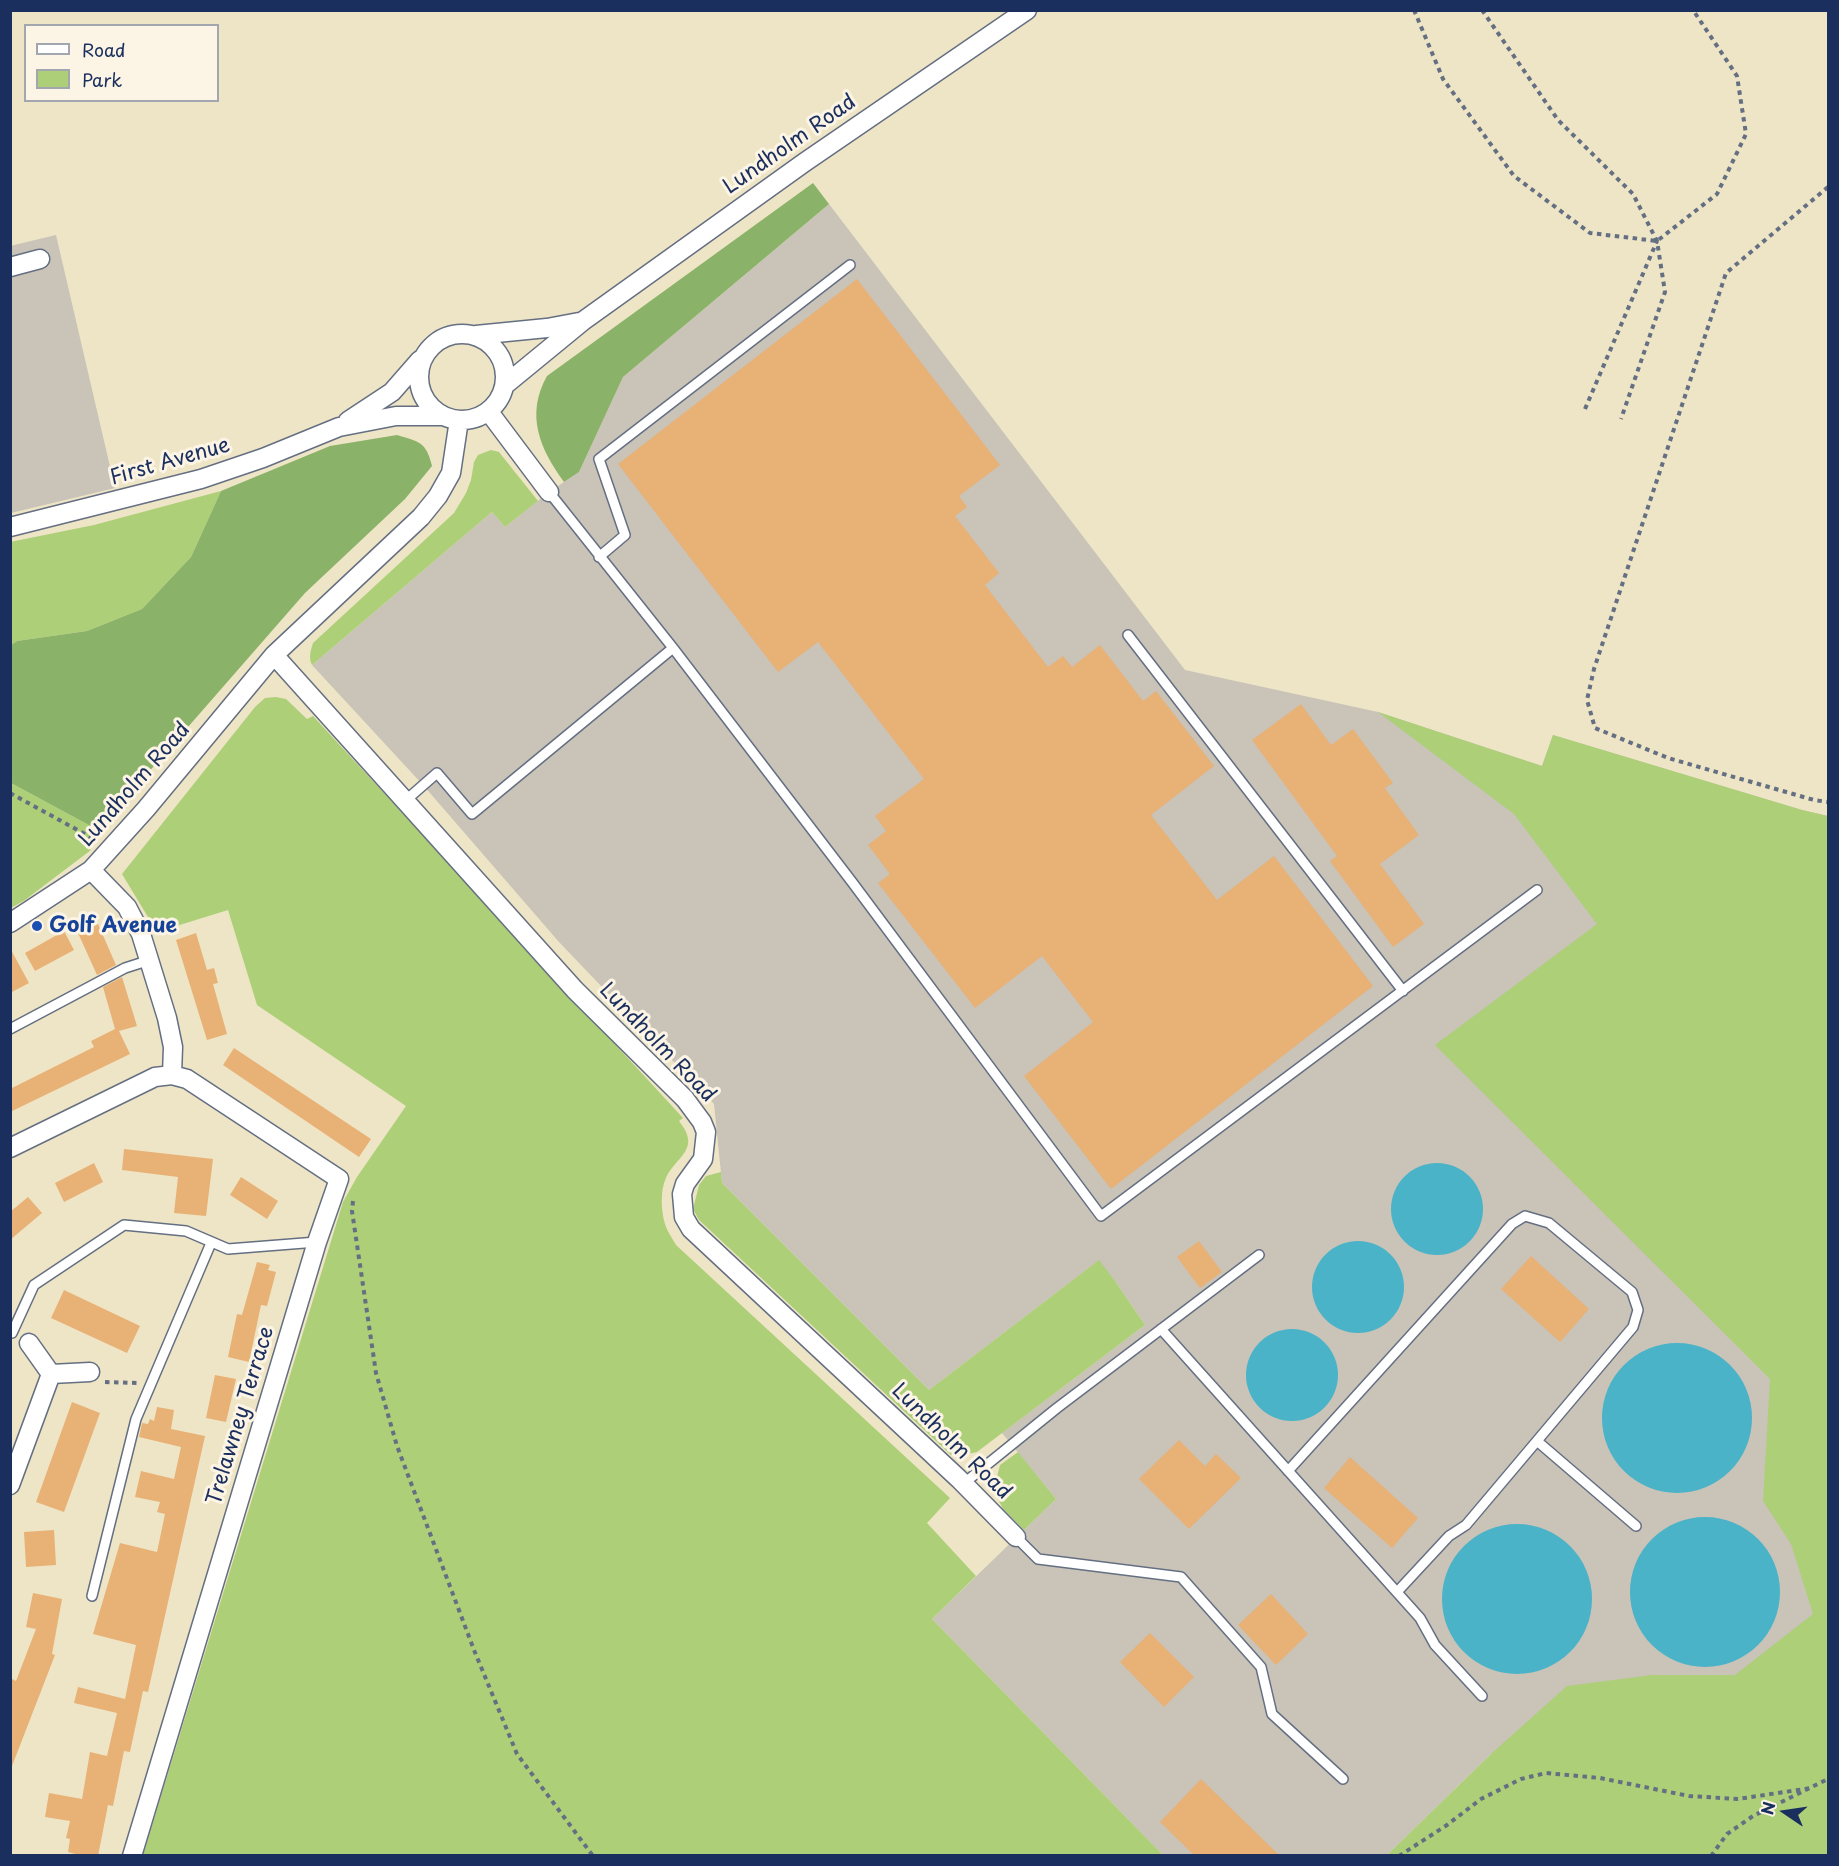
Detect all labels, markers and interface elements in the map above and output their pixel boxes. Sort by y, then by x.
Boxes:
legend [24,24,219,102]
text: Road [82,36,126,63]
text: Park [82,66,122,93]
street label: Lundholm Road [719,90,861,200]
street label: First Avenue [107,433,233,491]
street label: Lundholm Road [74,718,196,852]
place label: Golf Avenue [49,913,177,939]
marker: Golf Avenue [30,919,44,933]
street label: Lundholm Road [594,978,720,1108]
street label: Trelawney Terrace [202,1324,280,1508]
street label: Lundholm Road [886,1379,1016,1505]
north arrow [1755,1782,1815,1842]
text: N [1754,1799,1781,1817]

